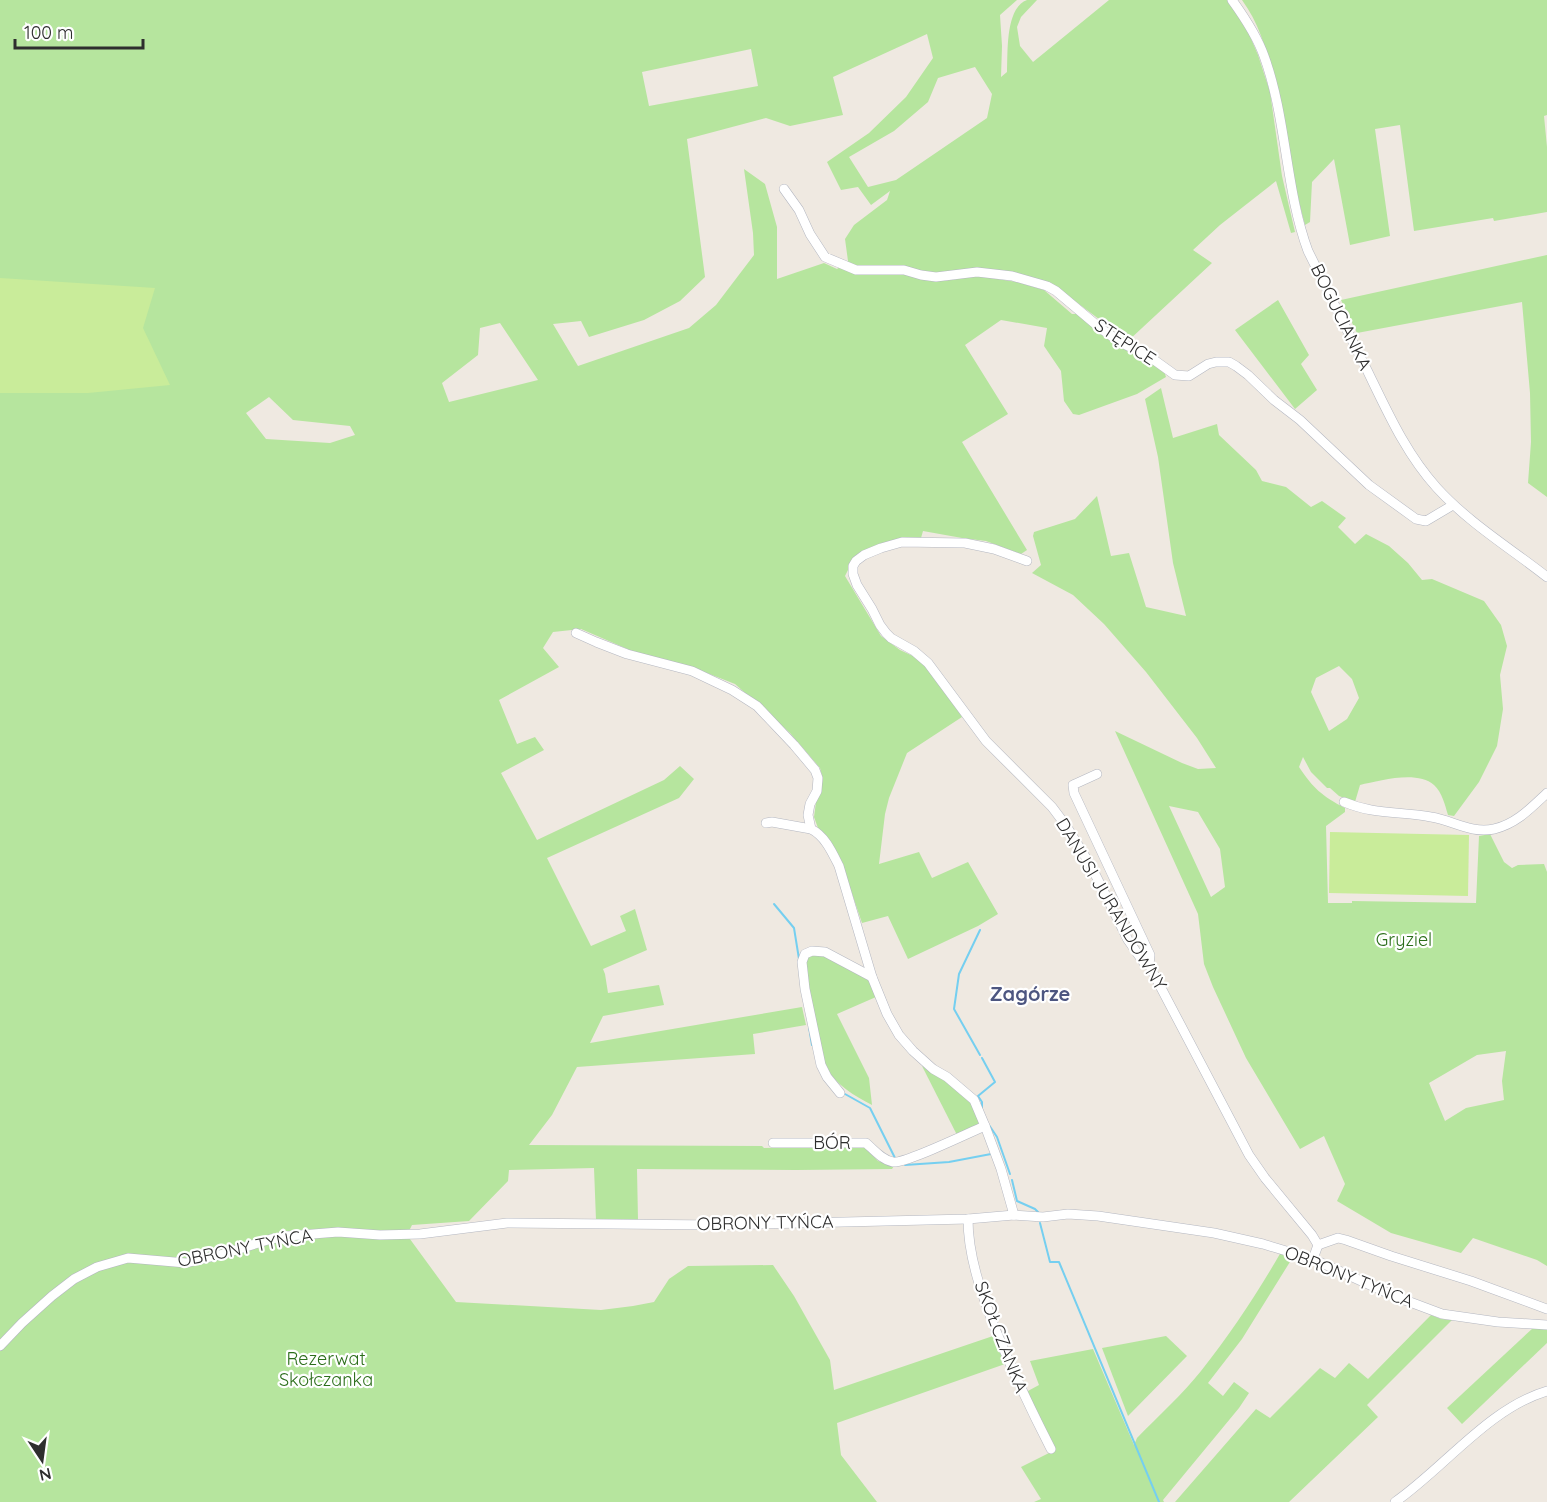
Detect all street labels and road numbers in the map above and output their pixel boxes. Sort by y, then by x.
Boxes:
street label: BOGUCIANKA [1306,260,1377,374]
street label: STĘPICE [1090,313,1160,370]
street label: DANUSI JURANDÓWNY [1051,813,1172,994]
street label: BÓR [813,1131,851,1154]
street label: OBRONY TYŃCA [696,1210,834,1235]
street label: OBRONY TYŃCA [176,1223,315,1272]
street label: OBRONY TYŃCA [1281,1240,1417,1313]
street label: SKOŁCZANKA [970,1278,1033,1396]

